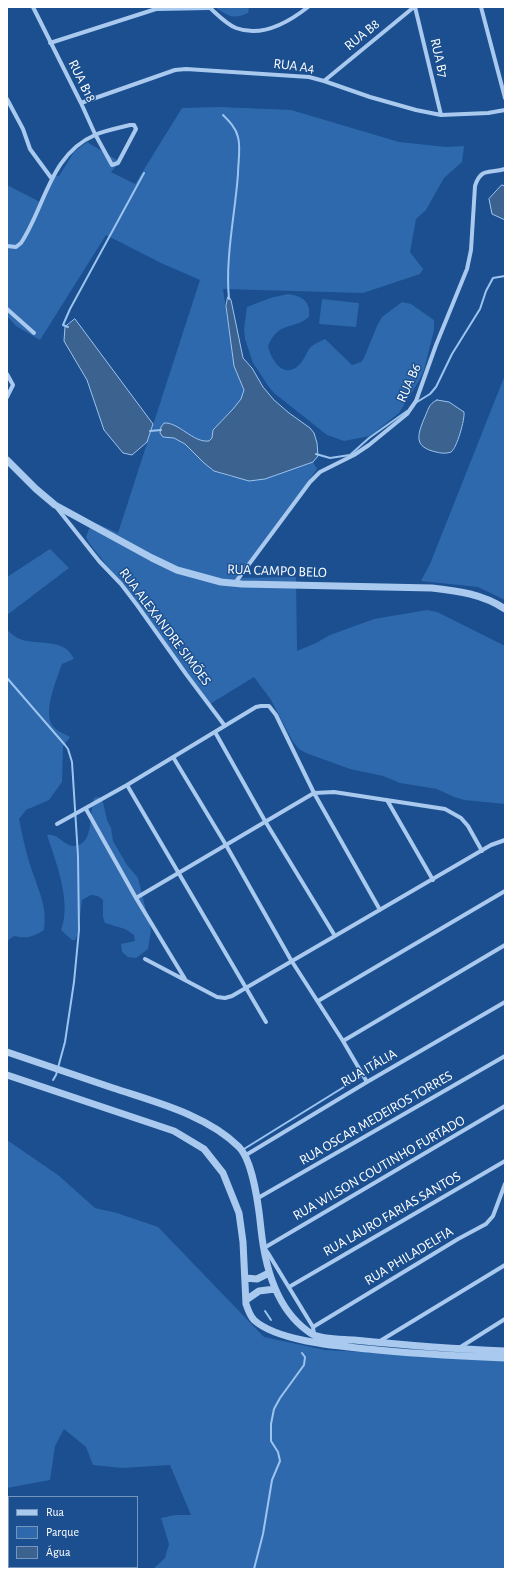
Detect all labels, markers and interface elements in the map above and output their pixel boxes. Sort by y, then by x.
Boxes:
street label: RUA B8 [341,16,383,54]
street label: RUA B7 [426,37,452,79]
street label: RUA A4 [273,55,315,77]
street label: RUA B18 [65,57,99,105]
street label: RUA B6 [393,361,425,405]
street label: RUA CAMPO BELO [227,561,327,581]
street label: RUA ALEXANDRE SIMÕES [115,565,215,689]
street label: RUA ITÁLIA [338,1045,400,1091]
street label: RUA OSCAR MEDEIROS TORRES [296,1067,456,1169]
street label: RUA WILSON COUTINHO FURTADO [290,1112,468,1224]
street label: RUA LAURO FARIAS SANTOS [320,1168,464,1260]
street label: RUA PHILADELFIA [362,1223,456,1289]
legend [8,1496,138,1568]
text: Rua [46,1506,64,1518]
text: Parque [46,1526,79,1538]
text: Água [46,1546,70,1558]

